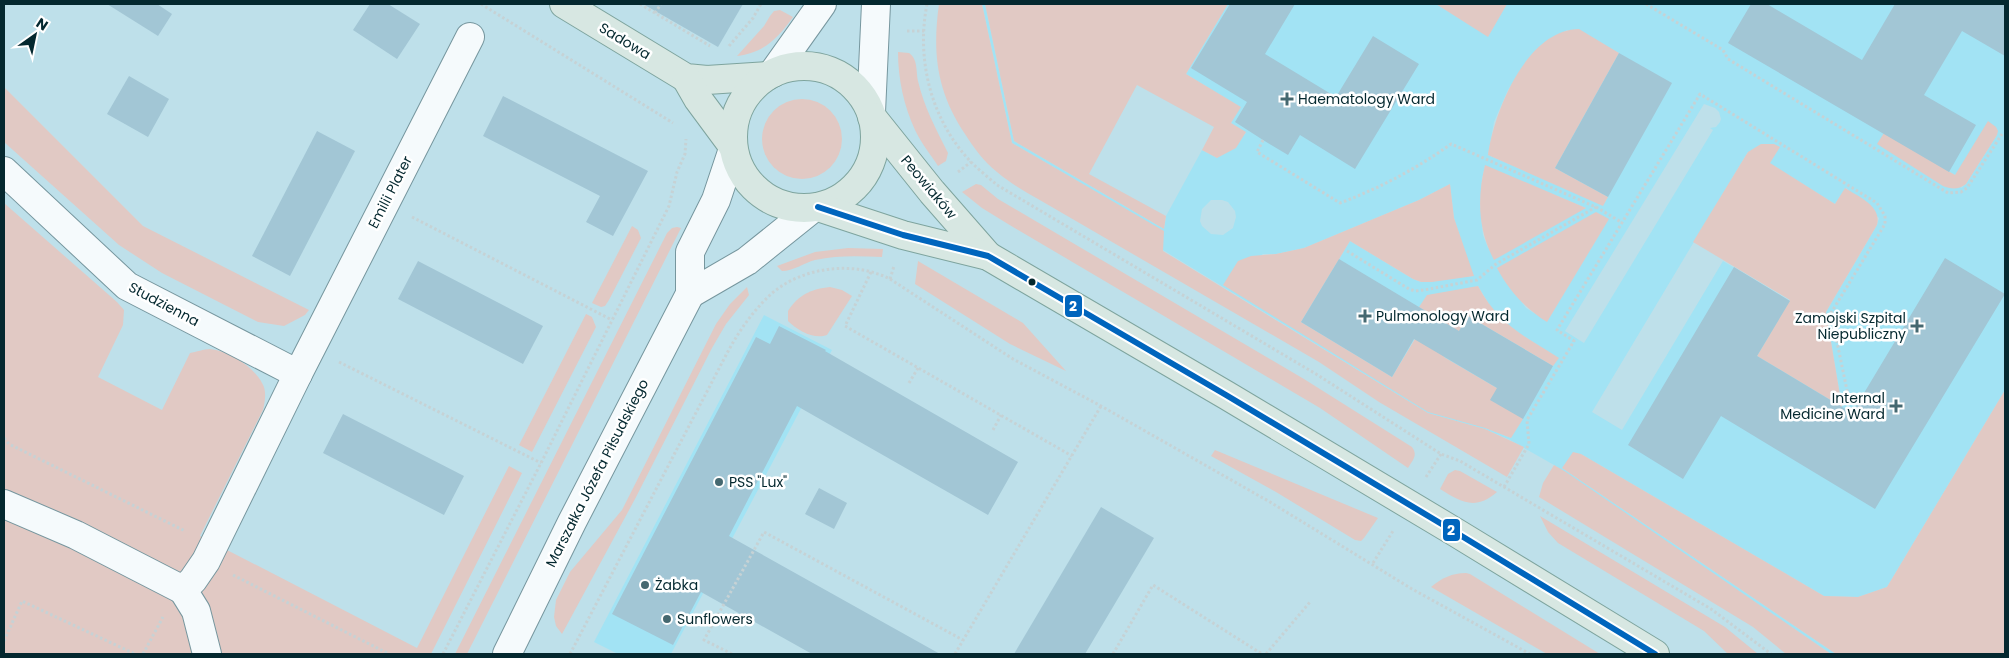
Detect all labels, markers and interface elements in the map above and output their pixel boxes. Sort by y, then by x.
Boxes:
north arrow [10,10,60,60]
text: N [32,13,52,35]
street label: Sadowa [595,18,655,64]
place label: Haematology Ward [1298,89,1435,109]
marker: Haematology Ward [1280,92,1294,106]
street label: Peowiaków [896,151,962,224]
street label: Emilii Plater [363,152,417,232]
street label: Studzienna [125,277,203,331]
unlabelled marker [1027,277,1037,287]
line badge: 2 [1064,294,1083,318]
text: 2 [1069,296,1077,316]
place label: Pulmonology Ward [1376,306,1509,326]
place label: Zamojski Szpital Niepubliczny [1795,308,1906,344]
marker: Pulmonology Ward [1358,309,1372,323]
marker: Zamojski Szpital Niepubliczny [1910,319,1924,333]
street label: Marszałka Józefa Piłsudskiego [541,375,653,571]
place label: Internal Medicine Ward [1780,388,1885,424]
marker: Internal Medicine Ward [1889,399,1903,413]
place label: PSS "Lux" [729,472,787,492]
marker: PSS "Lux" [713,476,725,488]
line badge: 2 [1442,518,1461,542]
text: 2 [1447,520,1455,540]
place label: Żabka [655,575,698,595]
marker: Żabka [639,579,651,591]
place label: Sunflowers [677,609,753,629]
marker: Sunflowers [661,613,673,625]

